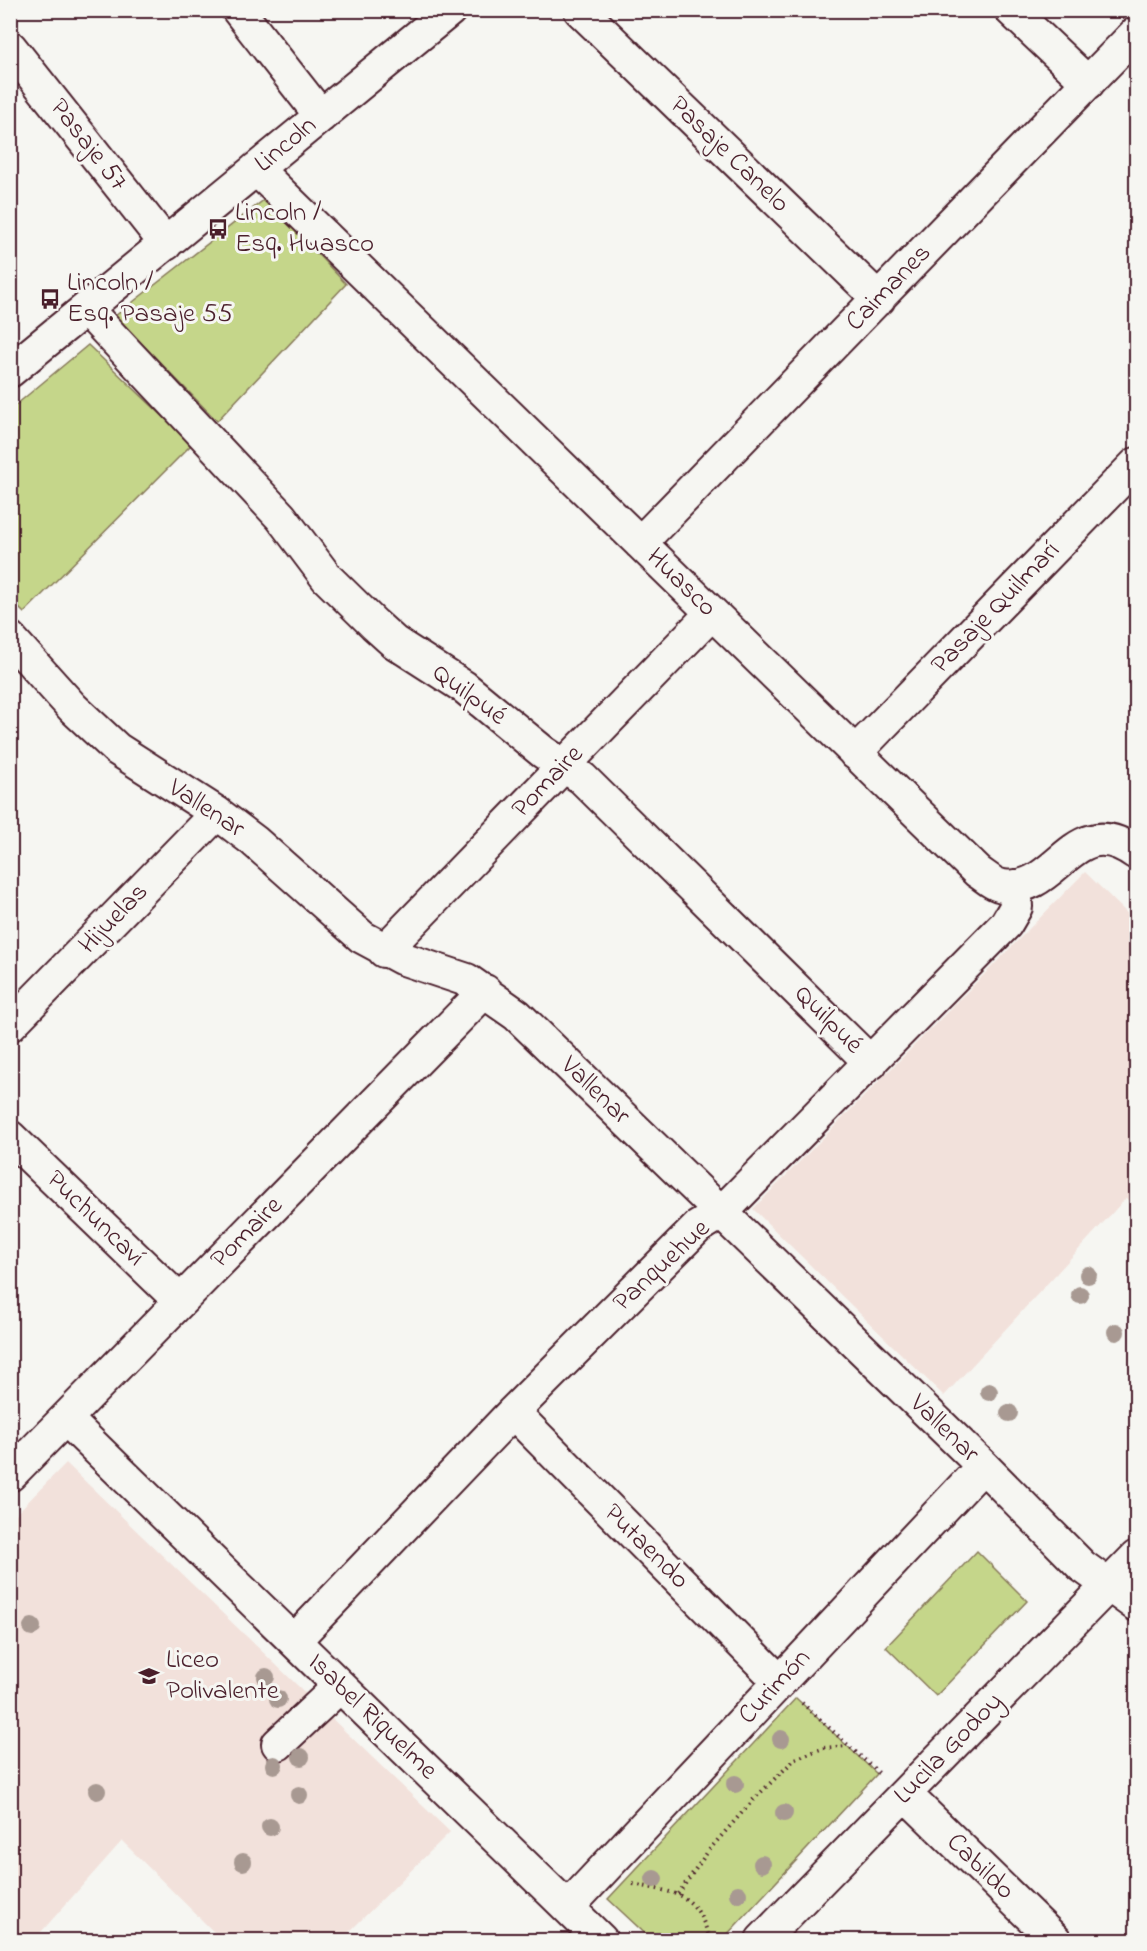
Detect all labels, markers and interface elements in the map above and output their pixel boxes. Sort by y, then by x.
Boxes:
street label: Pasaje Canelo [660,87,798,223]
street label: Pasaje 57 [39,91,137,199]
street label: Lincoln [246,107,326,183]
place label: Lincoln / Esq. Huasco [235,194,374,264]
bus stop icon: Lincoln / Esq. Huasco [206,217,230,241]
street label: Caimanes [837,235,941,341]
place label: Lincoln / Esq. Pasaje 55 [67,264,233,334]
bus stop icon: Lincoln / Esq. Pasaje 55 [38,287,62,311]
street label: Pasaje Quilmarí [922,532,1070,683]
street label: Huasco [637,539,725,627]
street label: Quilpué [423,654,515,736]
street label: Pomaire [503,736,594,828]
street label: Vallenar [159,769,253,849]
street label: Hijuelas [70,874,158,964]
street label: Quilpué [784,976,872,1064]
street label: Vallenar [550,1047,639,1135]
street label: Puchuncaví [37,1162,153,1276]
street label: Pomaire [202,1187,293,1278]
street label: Panquehue [604,1210,720,1321]
street label: Vallenar [899,1385,988,1473]
street label: Putaendo [594,1495,698,1599]
street label: Curimón [729,1640,821,1734]
place label: Liceo Polivalente [166,1641,280,1711]
street label: Isabel Riquelme [298,1644,447,1790]
school or university icon: Liceo Polivalente [137,1664,161,1688]
street label: Lucila Godoy [885,1684,1013,1814]
street label: Cabildo [937,1824,1023,1910]

